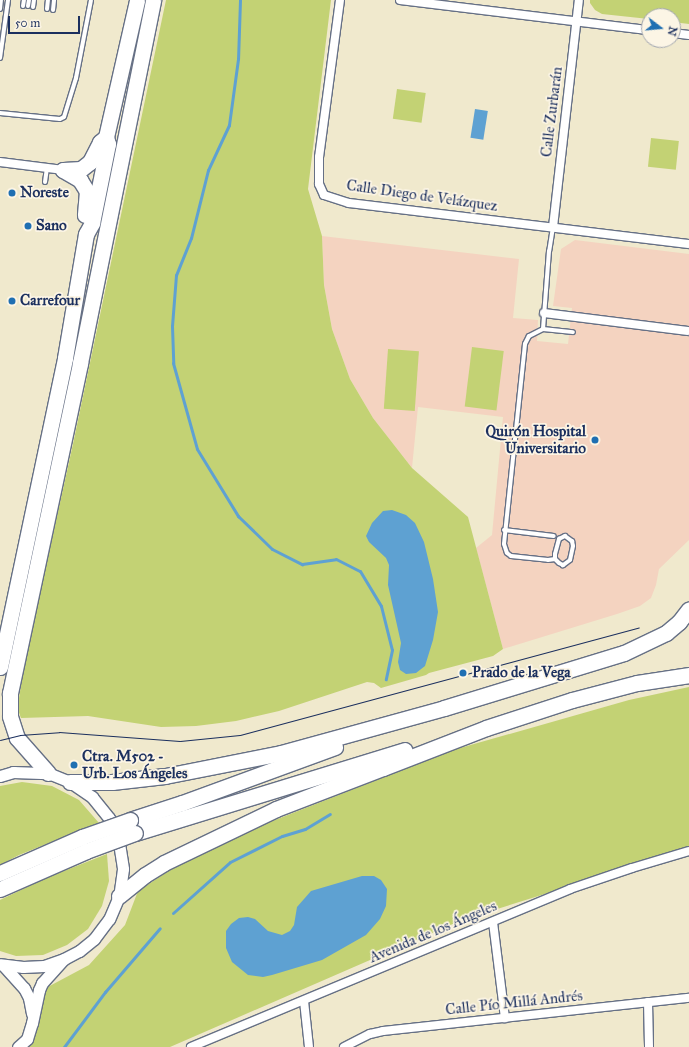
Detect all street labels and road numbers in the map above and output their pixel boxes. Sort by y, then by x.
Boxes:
street label: Calle Zurbarán [538,66,566,158]
street label: Calle Diego de Velázquez [345,176,499,216]
street label: Avenida de los Ángeles [367,897,499,967]
street label: Calle Pío Millá Andrés [444,987,584,1019]

